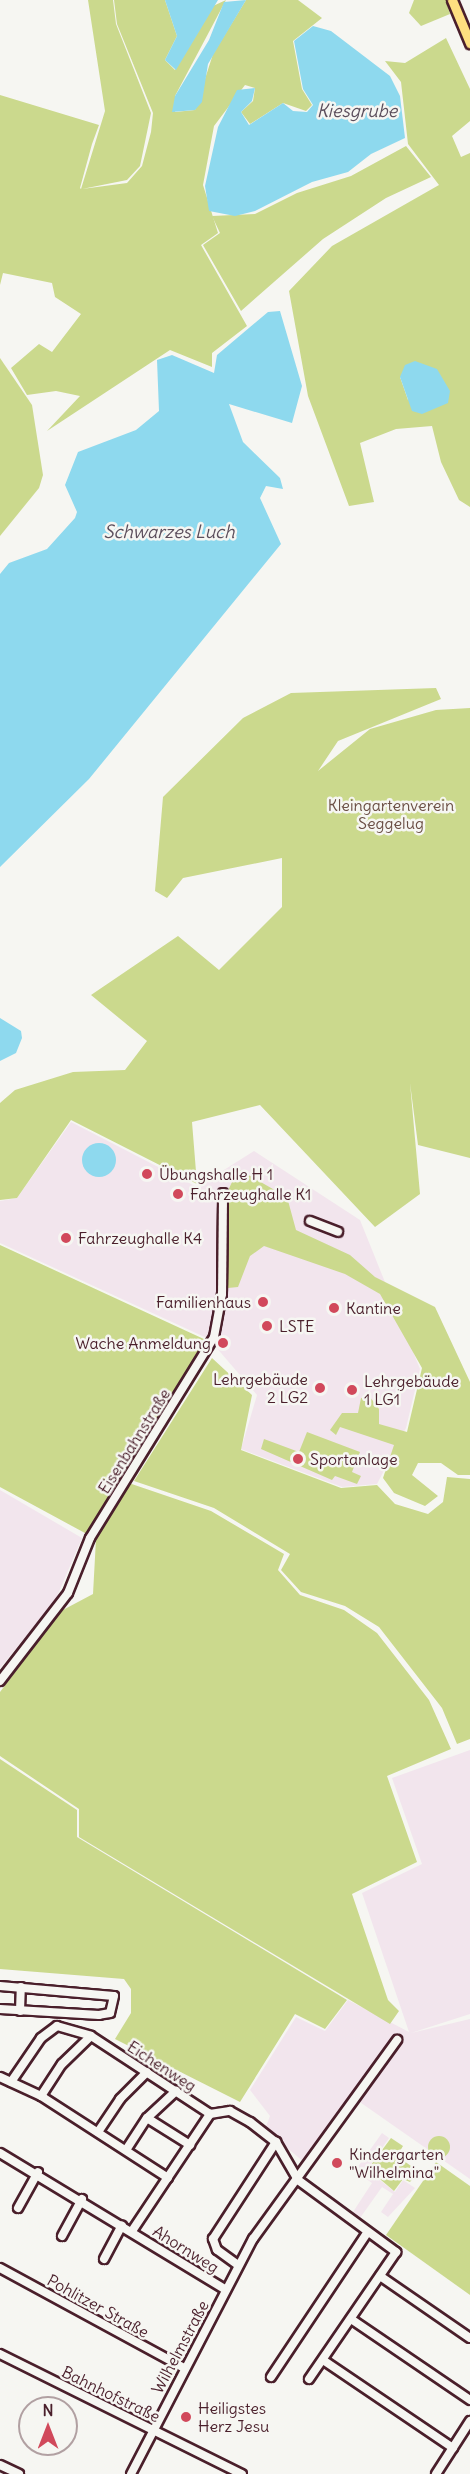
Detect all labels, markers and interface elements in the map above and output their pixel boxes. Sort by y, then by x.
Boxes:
water label: Kiesgrube [317,100,397,122]
water label: Schwarzes Luch [103,521,235,543]
park label: Kleingartenverein Seggelug [328,795,454,833]
place label: Übungshalle H 1 [159,1164,273,1184]
marker: Übungshalle H 1 [140,1167,154,1181]
place label: Fahrzeughalle K1 [190,1184,311,1204]
marker: Fahrzeughalle K1 [171,1187,185,1201]
place label: Fahrzeughalle K4 [78,1228,202,1248]
marker: Fahrzeughalle K4 [59,1231,73,1245]
place label: Familienhaus [156,1292,251,1312]
marker: Familienhaus [256,1295,270,1309]
place label: Kantine [346,1298,401,1318]
marker: Kantine [327,1301,341,1315]
place label: LSTE [279,1316,314,1336]
marker: LSTE [260,1319,274,1333]
place label: Wache Anmeldung [75,1333,211,1353]
marker: Wache Anmeldung [216,1336,230,1350]
place label: Lehrgebäude 2 LG2 [213,1369,308,1407]
place label: Lehrgebäude 1 LG1 [364,1371,459,1409]
marker: Lehrgebäude 2 LG2 [313,1381,327,1395]
marker: Lehrgebäude 1 LG1 [345,1383,359,1397]
street label: Eisenbahnstraße [94,1385,174,1497]
place label: Sportanlage [310,1449,398,1469]
marker: Sportanlage [291,1452,305,1466]
street label: Eichenweg [124,2037,200,2095]
place label: Kindergarten "Wilhelmina" [349,2144,444,2182]
marker: Kindergarten "Wilhelmina" [330,2156,344,2170]
street label: Ahornweg [149,2221,223,2277]
street label: Pohlitzer Straße [44,2270,152,2342]
street label: Wilhelmstraße [147,2297,213,2397]
street label: Bahnhofstraße [59,2362,163,2426]
north arrow [18,2396,78,2456]
place label: Heiligstes Herz Jesu [198,2398,269,2436]
text: N [42,2400,54,2420]
marker: Heiligstes Herz Jesu [179,2410,193,2424]

